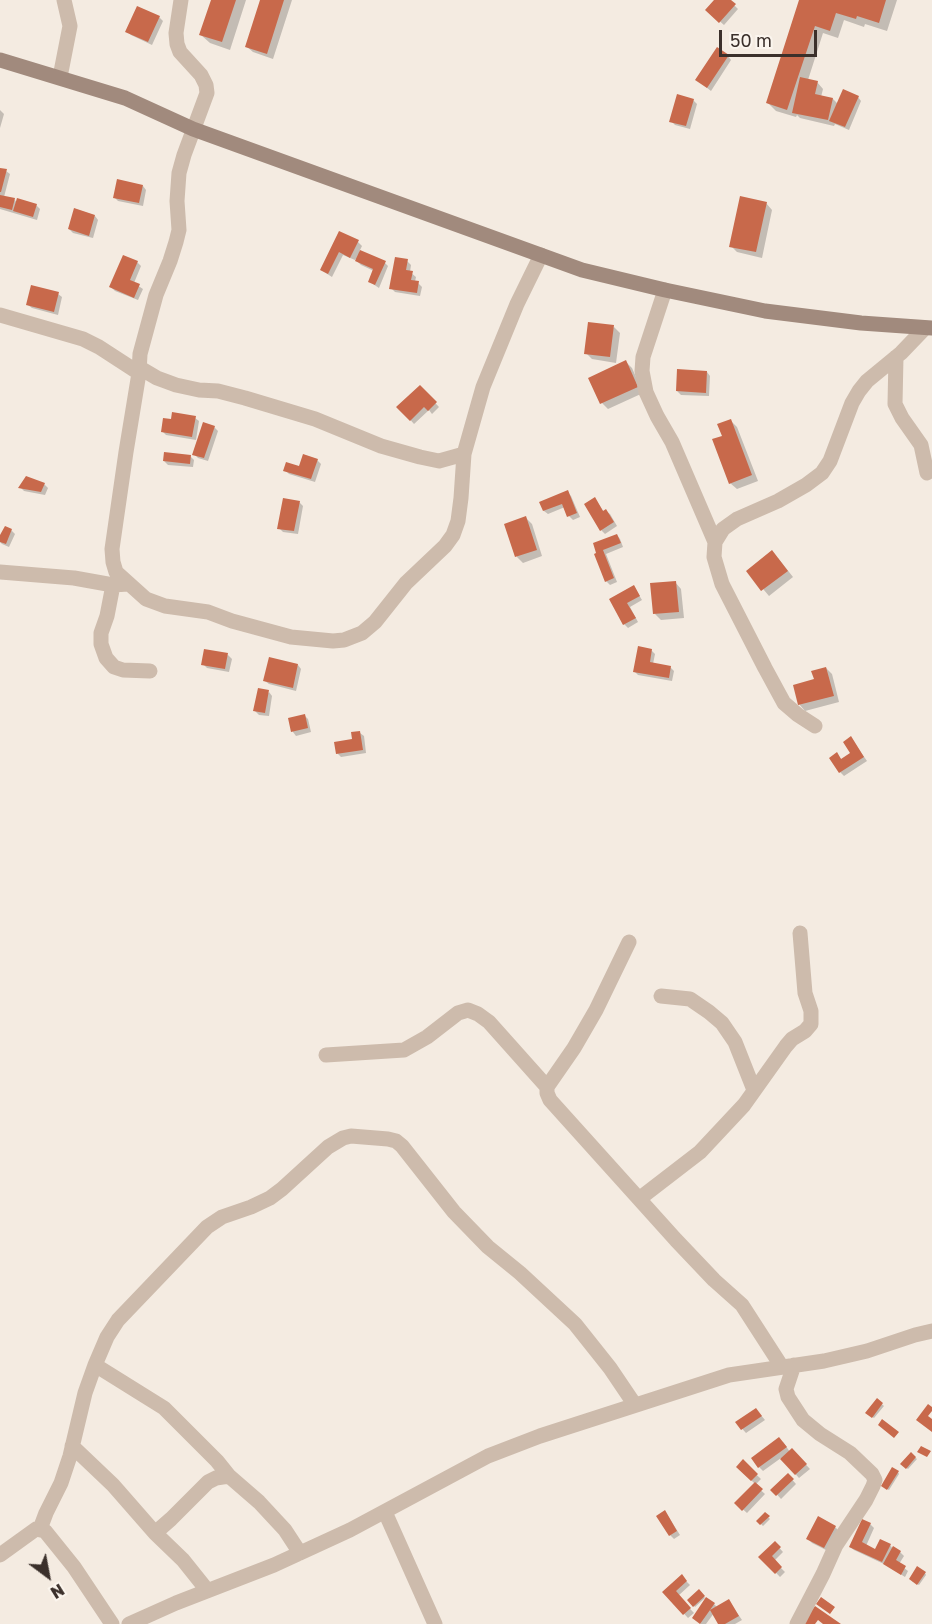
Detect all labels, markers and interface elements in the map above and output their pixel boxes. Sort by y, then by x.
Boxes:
scale bar [722,18,820,56]
text: 50 m [730,29,772,51]
north arrow [18,1546,78,1606]
text: N [47,1580,68,1603]

